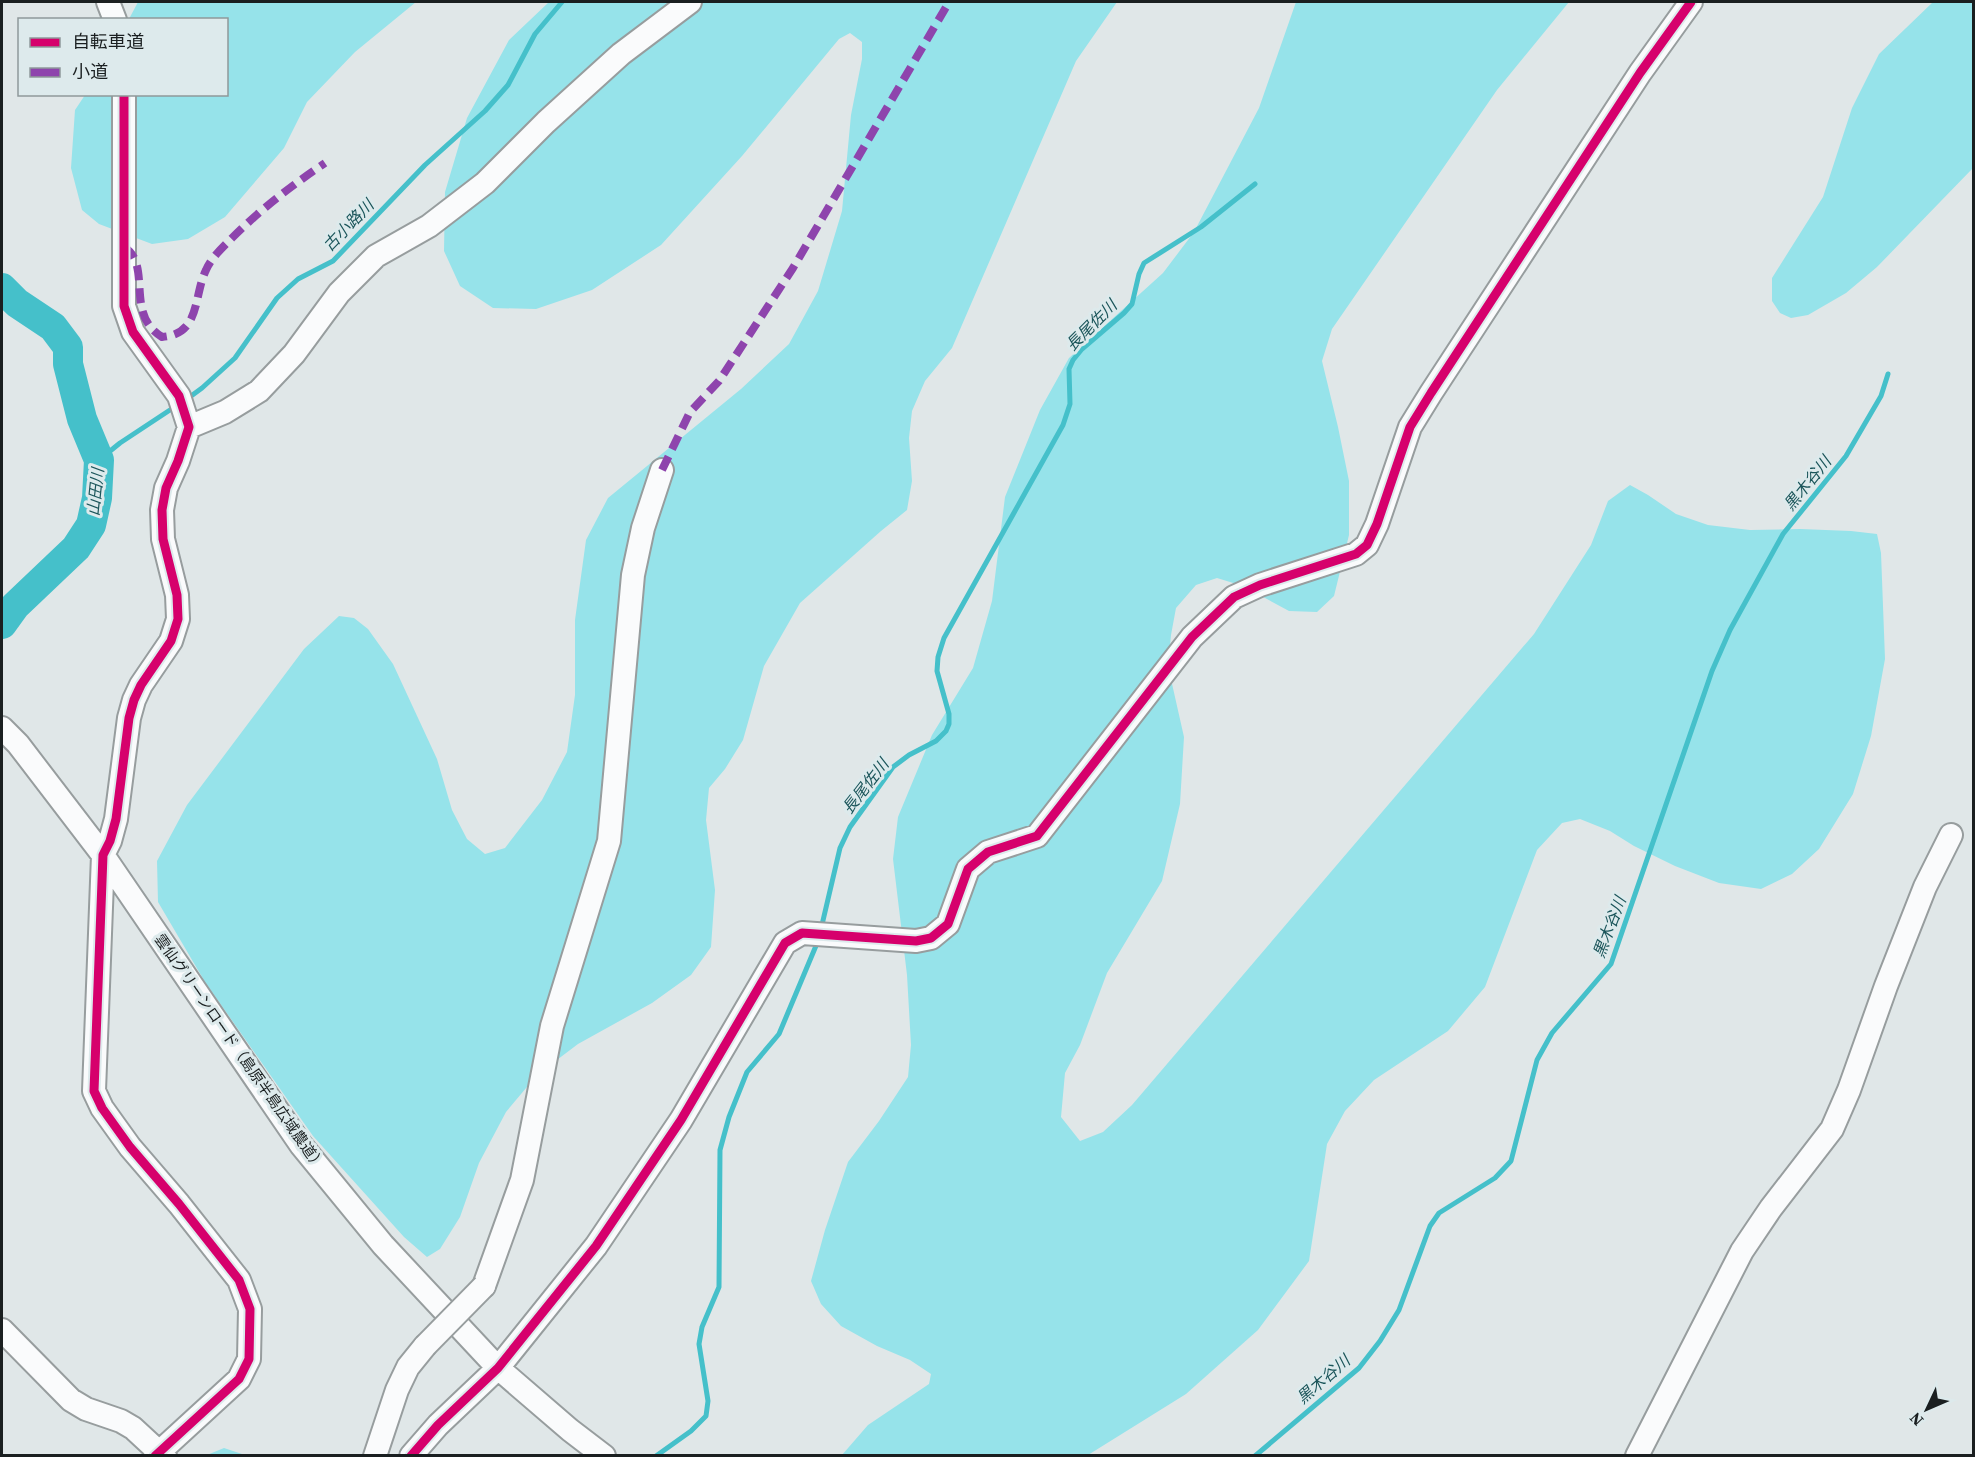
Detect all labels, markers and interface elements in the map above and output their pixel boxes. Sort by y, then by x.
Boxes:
legend [18,18,228,96]
text: 自転車道 [72,29,144,54]
text: 小道 [72,59,108,84]
water label: 古小路川 [318,193,380,256]
water label: 長尾佐川 [1061,293,1123,355]
water label: 黒木谷川 [1778,450,1837,515]
water label: 山田川 [82,465,109,517]
water label: 長尾佐川 [837,752,895,818]
water label: 黒木谷川 [1587,891,1631,961]
street label: 雲仙グリーンロード（島原半島広域農道） [150,930,330,1174]
water label: 黒木谷川 [1292,1348,1356,1408]
north arrow [1897,1379,1957,1439]
text: N [1904,1407,1928,1431]

